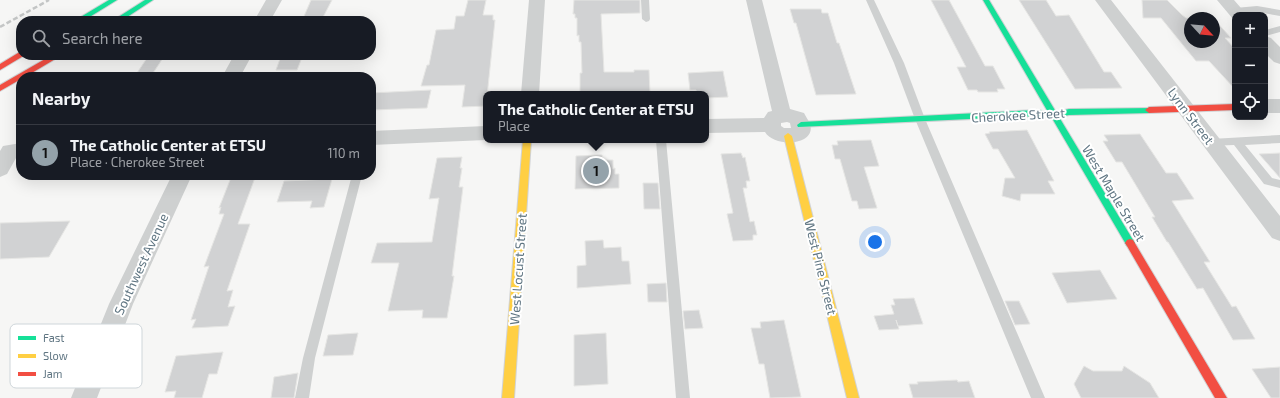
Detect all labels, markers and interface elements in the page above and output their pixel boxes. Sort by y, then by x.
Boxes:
north arrow [1184,12,1220,48]
map controls [1232,12,1268,120]
button: + [1232,12,1268,48]
search box [16,16,376,60]
icon: search [30,27,52,49]
text: Search here [62,29,143,47]
button: − [1232,48,1268,84]
button: locate [1232,84,1268,120]
street label: Lynn Street [1165,85,1218,148]
text: Nearby [32,88,90,108]
popup [483,91,709,143]
text: The Catholic Center at ETSU [498,100,694,118]
street label: Cherokee Street [971,105,1065,125]
text: Place [498,118,530,134]
text: The Catholic Center at ETSU [70,136,266,154]
street label: West Maple Street [1079,142,1149,244]
text: 1 [42,145,48,161]
text: 110 m [328,145,360,161]
text: Place · Cherokee Street [70,154,205,170]
pin: 1 [583,156,609,186]
street label: Southwest Avenue [111,211,171,317]
street label: West Locust Street [506,213,530,325]
street label: West Pine Street [801,218,841,317]
your location [865,232,885,252]
legend [10,324,142,388]
text: Fast [43,331,65,344]
text: Slow [43,349,68,362]
text: Jam [43,367,62,380]

